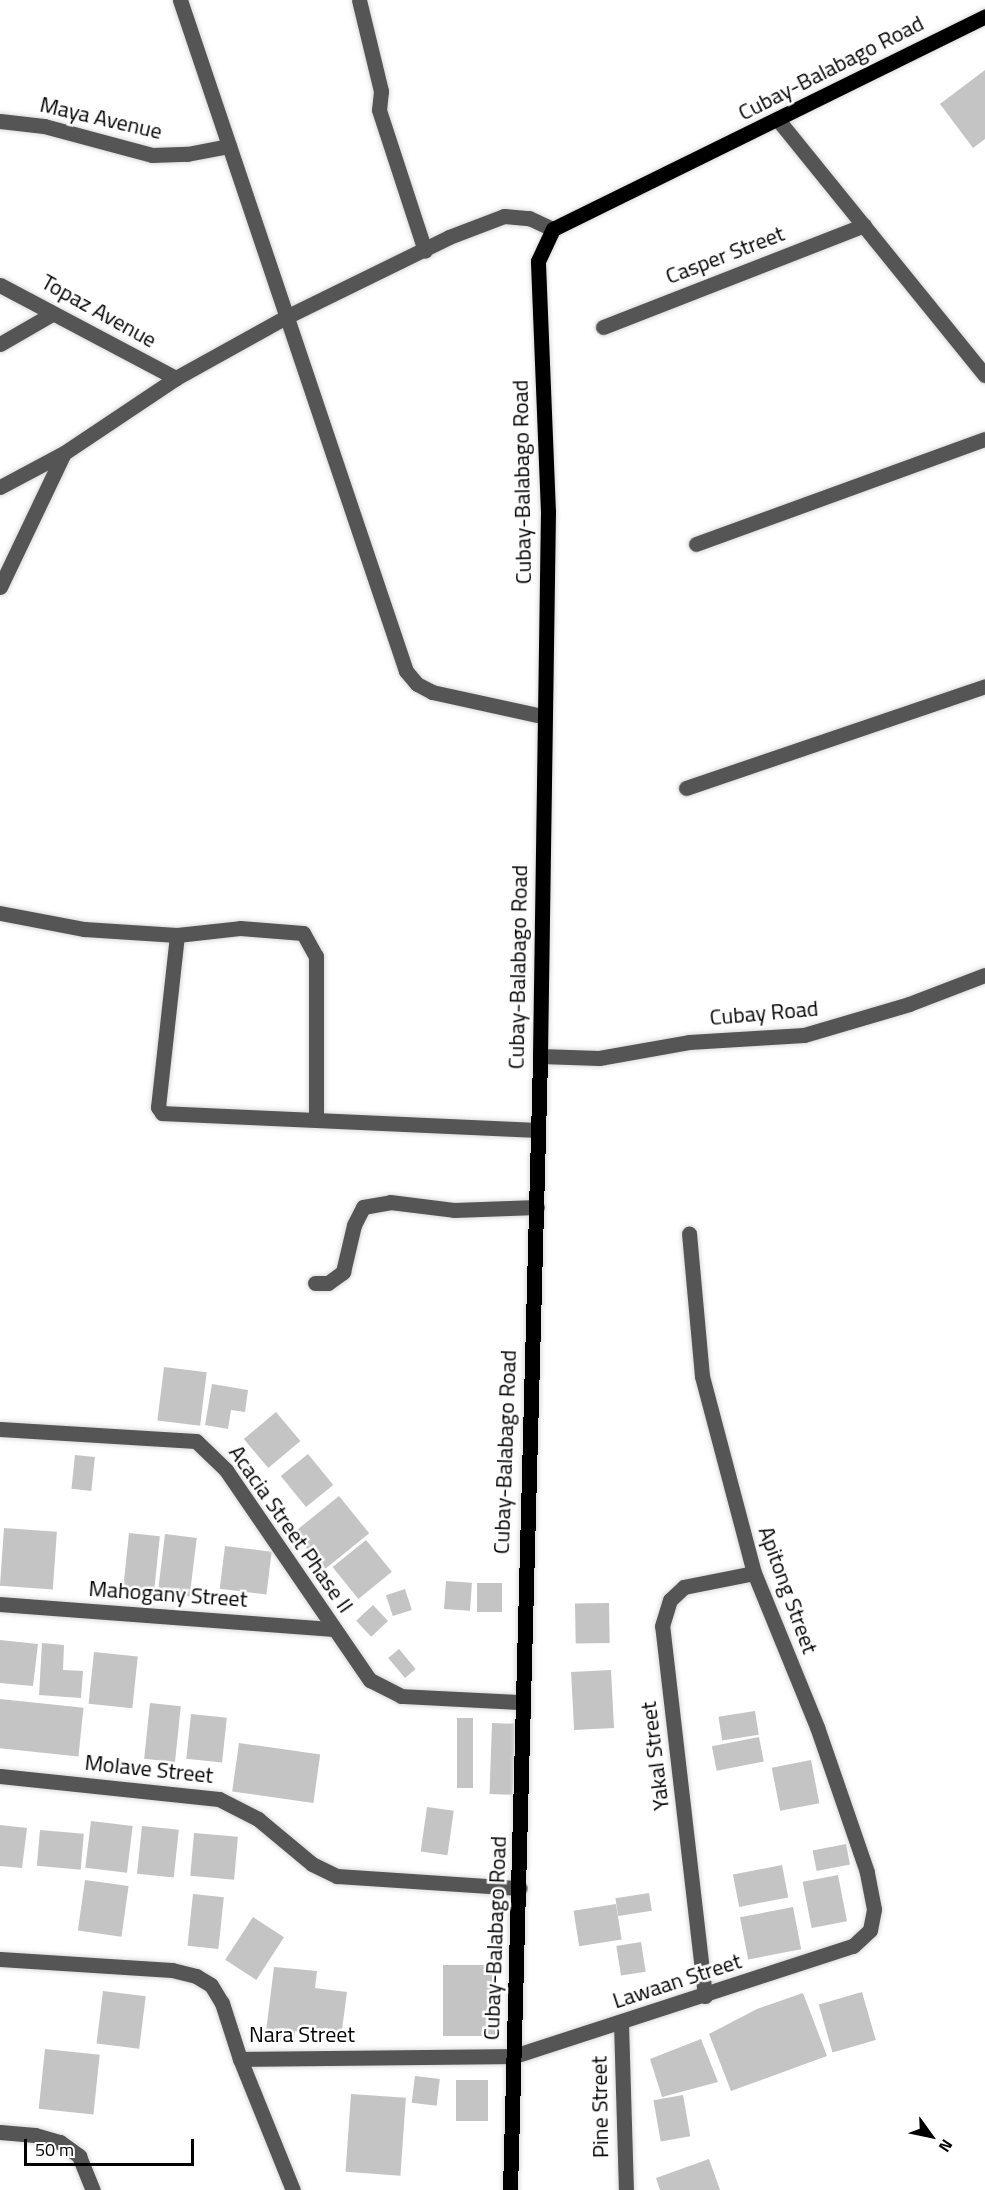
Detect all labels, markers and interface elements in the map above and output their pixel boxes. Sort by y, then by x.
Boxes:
street label: Cubay-Balabago Road [734,10,928,126]
street label: Maya Avenue [37,91,165,145]
street label: Casper Street [662,220,788,290]
street label: Topaz Avenue [37,269,161,353]
street label: Cubay-Balabago Road [507,380,537,584]
street label: Cubay-Balabago Road [503,865,533,1069]
street label: Cubay Road [709,995,819,1031]
street label: Cubay-Balabago Road [488,1349,522,1555]
street label: Acacia Street Phase II [223,1440,359,1618]
street label: Apitong Street [753,1523,823,1657]
street label: Mahogany Street [88,1575,248,1613]
street label: Yakal Street [635,1700,675,1812]
street label: Molave Street [83,1749,215,1789]
street label: Cubay-Balabago Road [478,1835,512,2041]
street label: Lawaan Street [609,1948,745,2014]
street label: Nara Street [249,2022,355,2048]
street label: Pine Street [586,2056,614,2158]
north arrow [901,2106,961,2166]
scale bar [27,2127,196,2165]
text: N [933,2135,959,2157]
text: 50 m [35,2136,74,2163]

